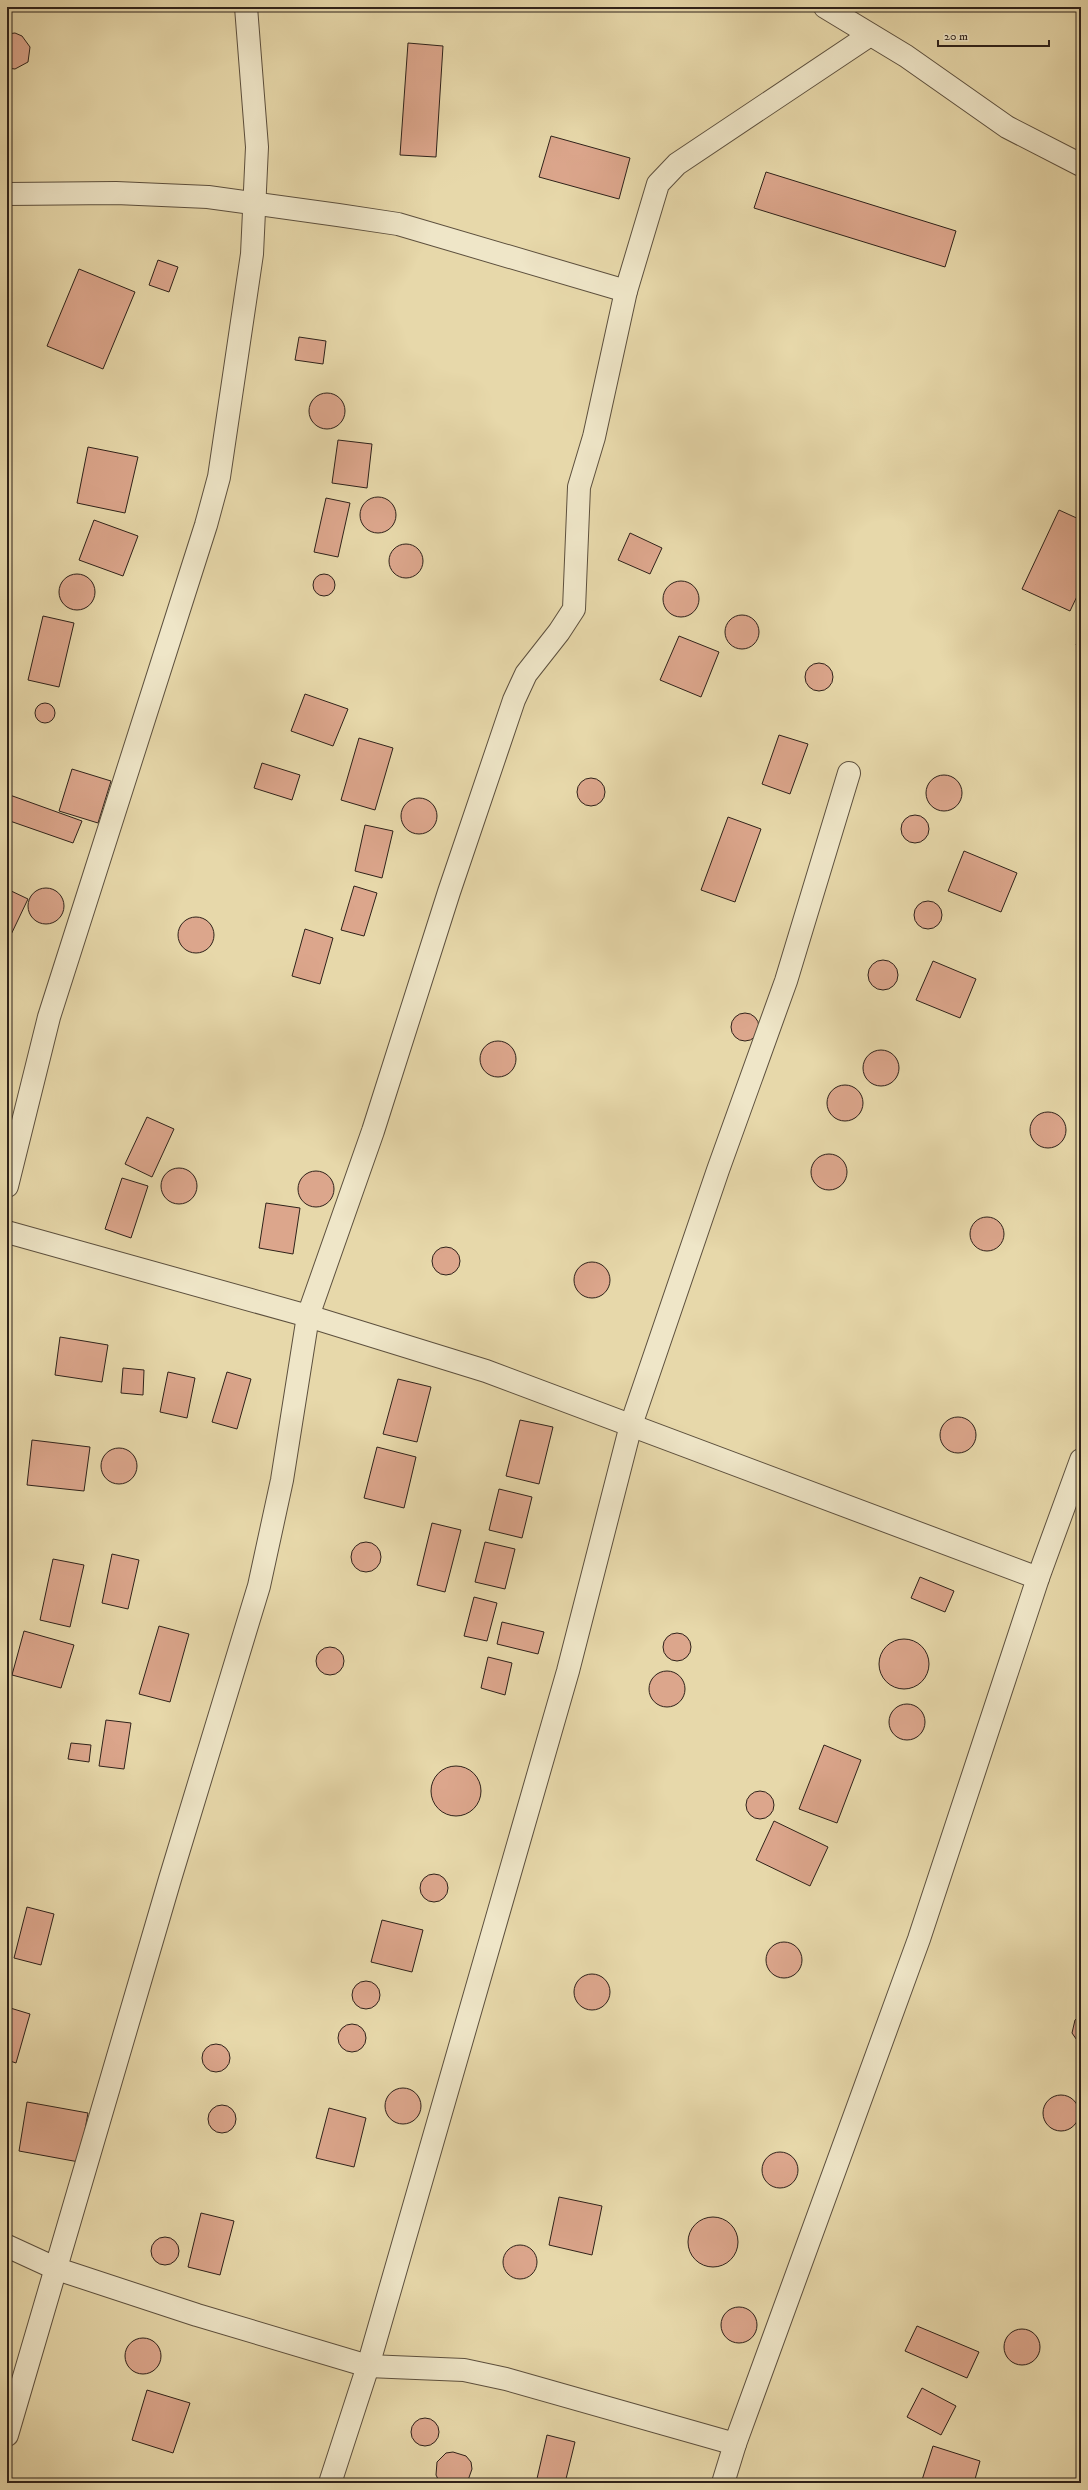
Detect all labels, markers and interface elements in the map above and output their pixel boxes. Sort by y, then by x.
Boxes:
scale bar [938,22,1049,48]
text: 20 m [944,29,968,44]

